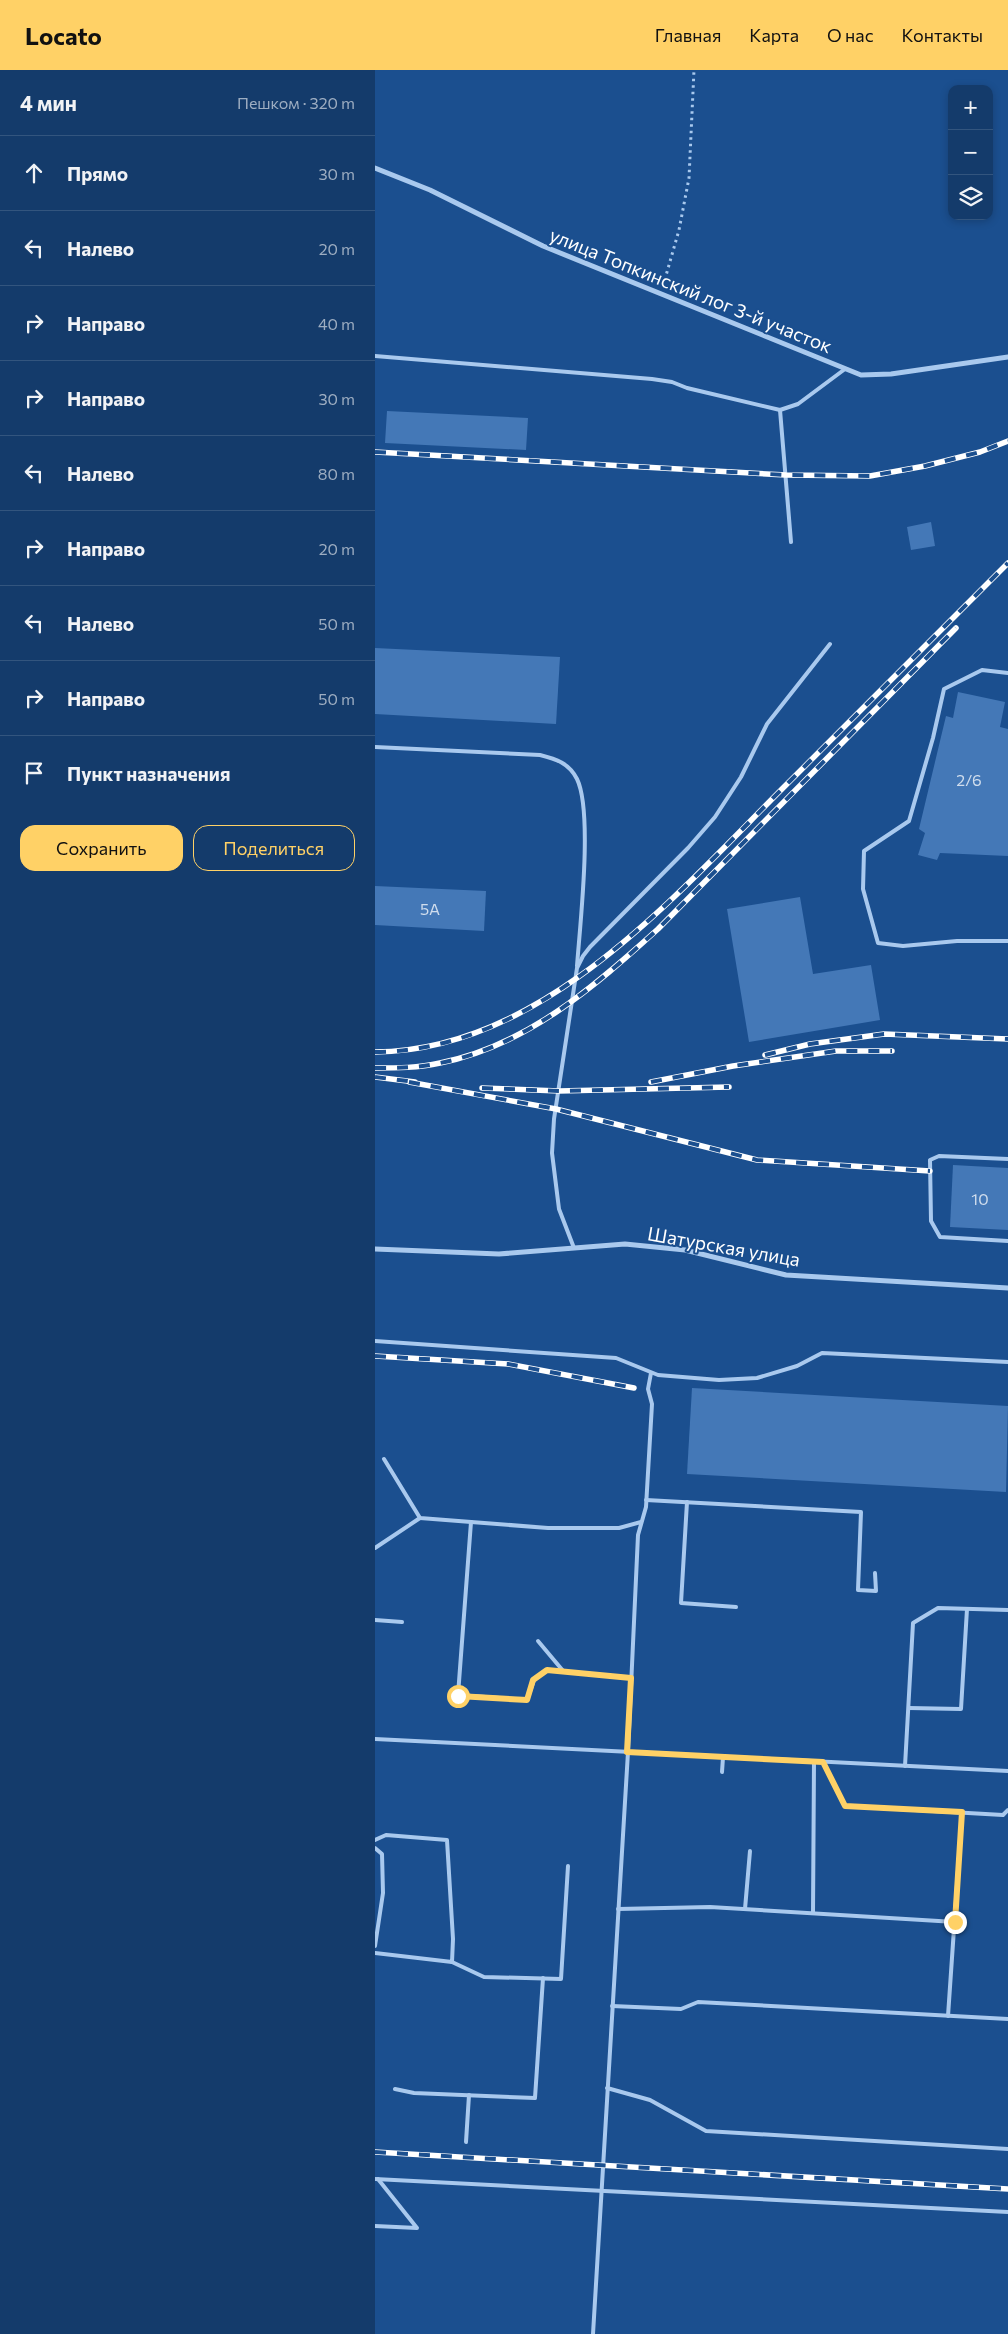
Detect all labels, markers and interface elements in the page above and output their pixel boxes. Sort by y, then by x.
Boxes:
text: Locato [25,21,102,50]
text: Главная [655,24,721,46]
text: Карта [749,24,799,46]
text: О нас [827,24,874,46]
text: Контакты [902,24,983,46]
map controls [948,85,993,220]
button: + [948,85,993,130]
text: 4 мин [20,90,77,115]
text: Пешком · 320 m [237,93,355,112]
button: − [948,130,993,175]
icon: ahead [20,159,48,187]
text: Прямо [67,162,128,185]
text: 30 m [318,164,355,183]
button: layers [948,175,993,220]
street label: улица Топкинский лог 3-й участок [546,223,836,357]
icon: left [20,234,48,262]
text: Налево [67,237,134,260]
text: 20 m [319,239,355,258]
icon: right [20,309,48,337]
text: Направо [67,312,145,335]
text: 40 m [318,314,355,333]
icon: right [20,384,48,412]
text: Направо [67,387,145,410]
text: 30 m [318,389,355,408]
icon: left [20,459,48,487]
text: Налево [67,462,134,485]
text: 80 m [318,464,355,483]
icon: right [20,534,48,562]
text: Направо [67,537,145,560]
text: 20 m [319,539,355,558]
icon: left [20,609,48,637]
text: Налево [67,612,134,635]
text: 50 m [318,614,355,633]
icon: right [20,684,48,712]
text: Направо [67,687,145,710]
text: 50 m [318,689,355,708]
icon: arrive [20,759,48,787]
text: Пункт назначения [67,762,230,785]
house number: 2/6 [956,770,982,789]
button: Сохранить [20,825,183,871]
button: Поделиться [193,825,355,871]
house number: 5А [420,899,440,918]
house number: 10 [971,1189,989,1208]
street label: Шатурская улица [646,1221,802,1271]
route start [447,1685,470,1708]
route end [944,1911,967,1934]

